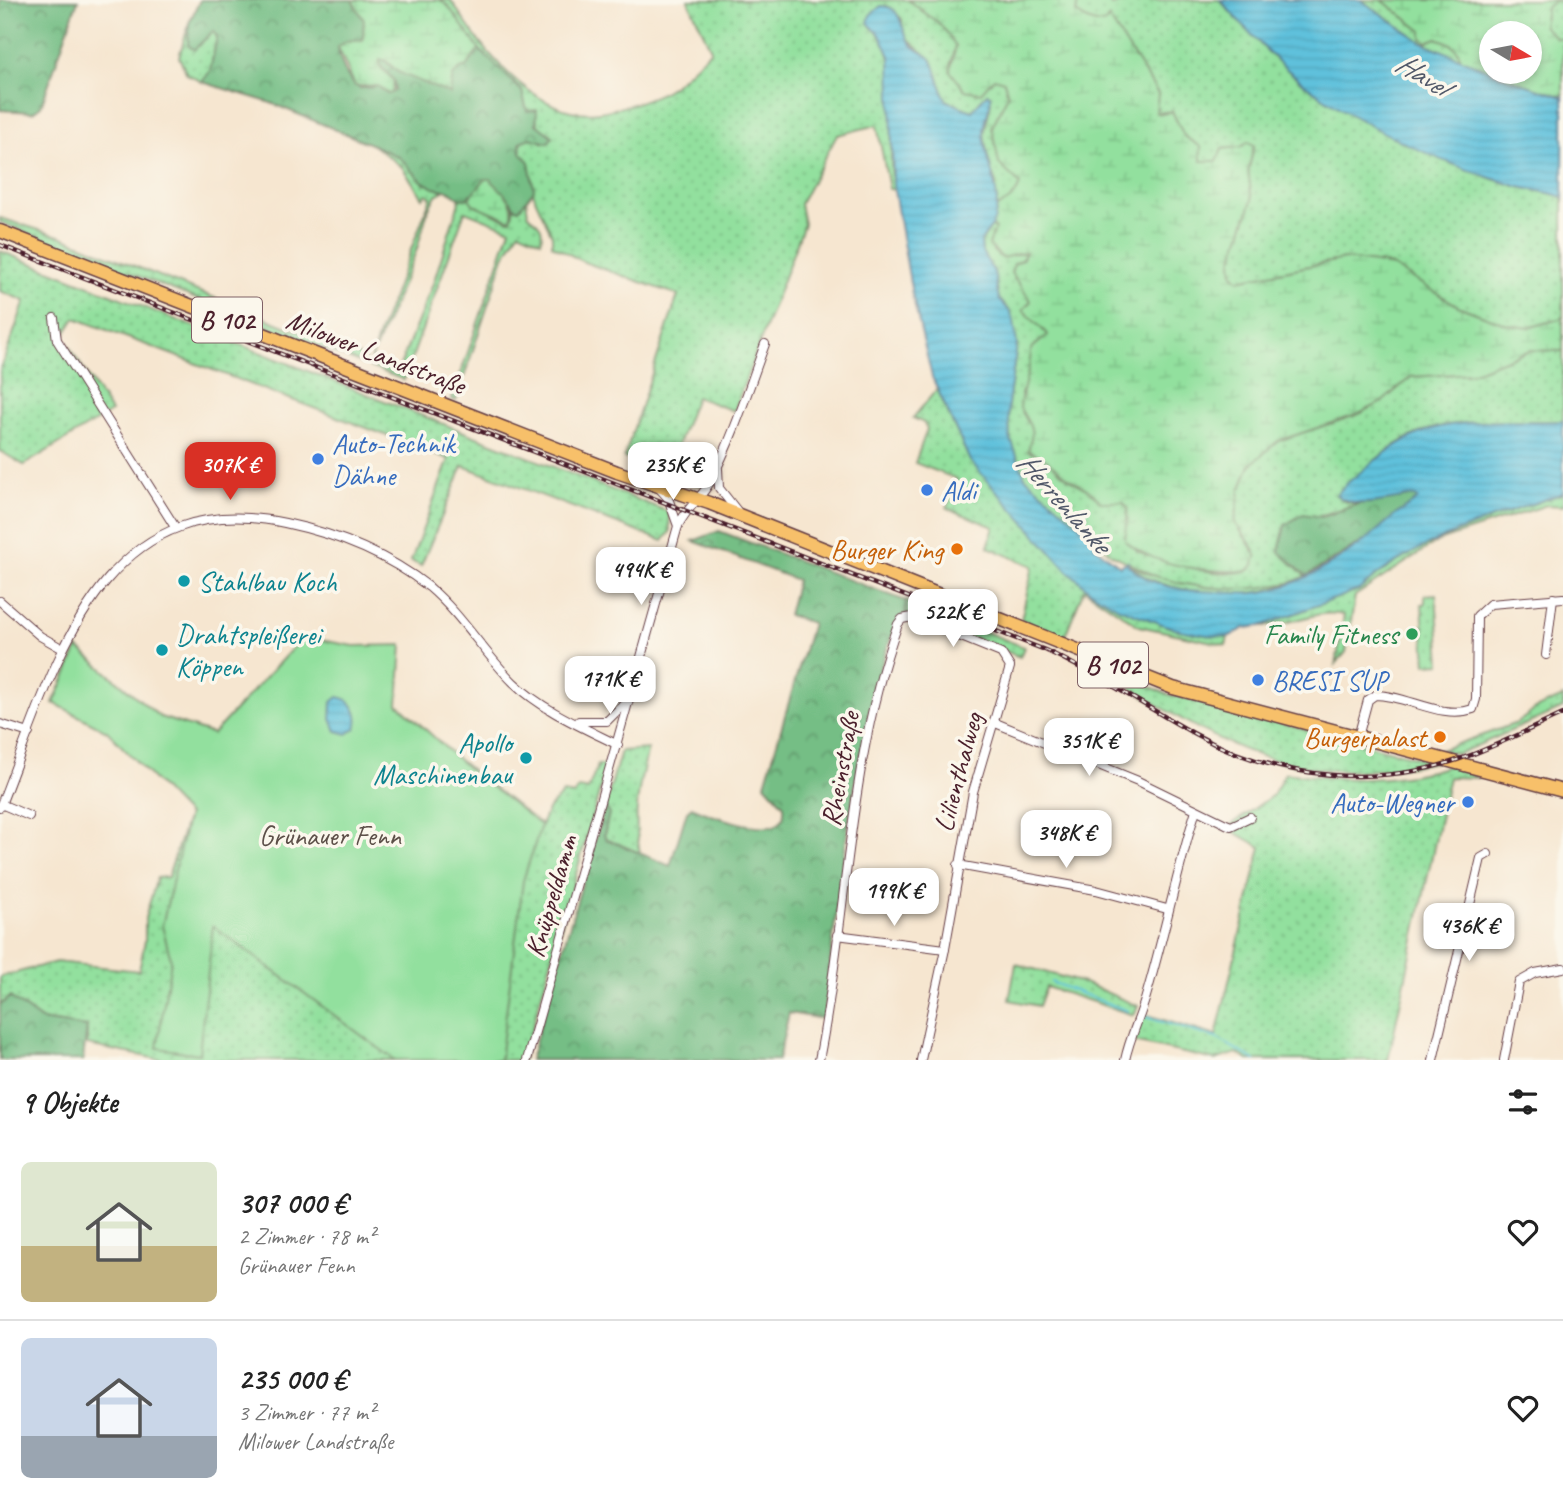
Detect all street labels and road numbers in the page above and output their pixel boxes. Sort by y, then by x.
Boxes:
road number: B 102 [192,298,262,342]
street label: Milower Landstraße [282,302,472,403]
road number: B 102 [1078,642,1148,688]
street label: Rheinstraße [813,707,868,829]
street label: Lilienthalweg [925,708,991,835]
street label: Knüppeldamm [517,829,586,961]

